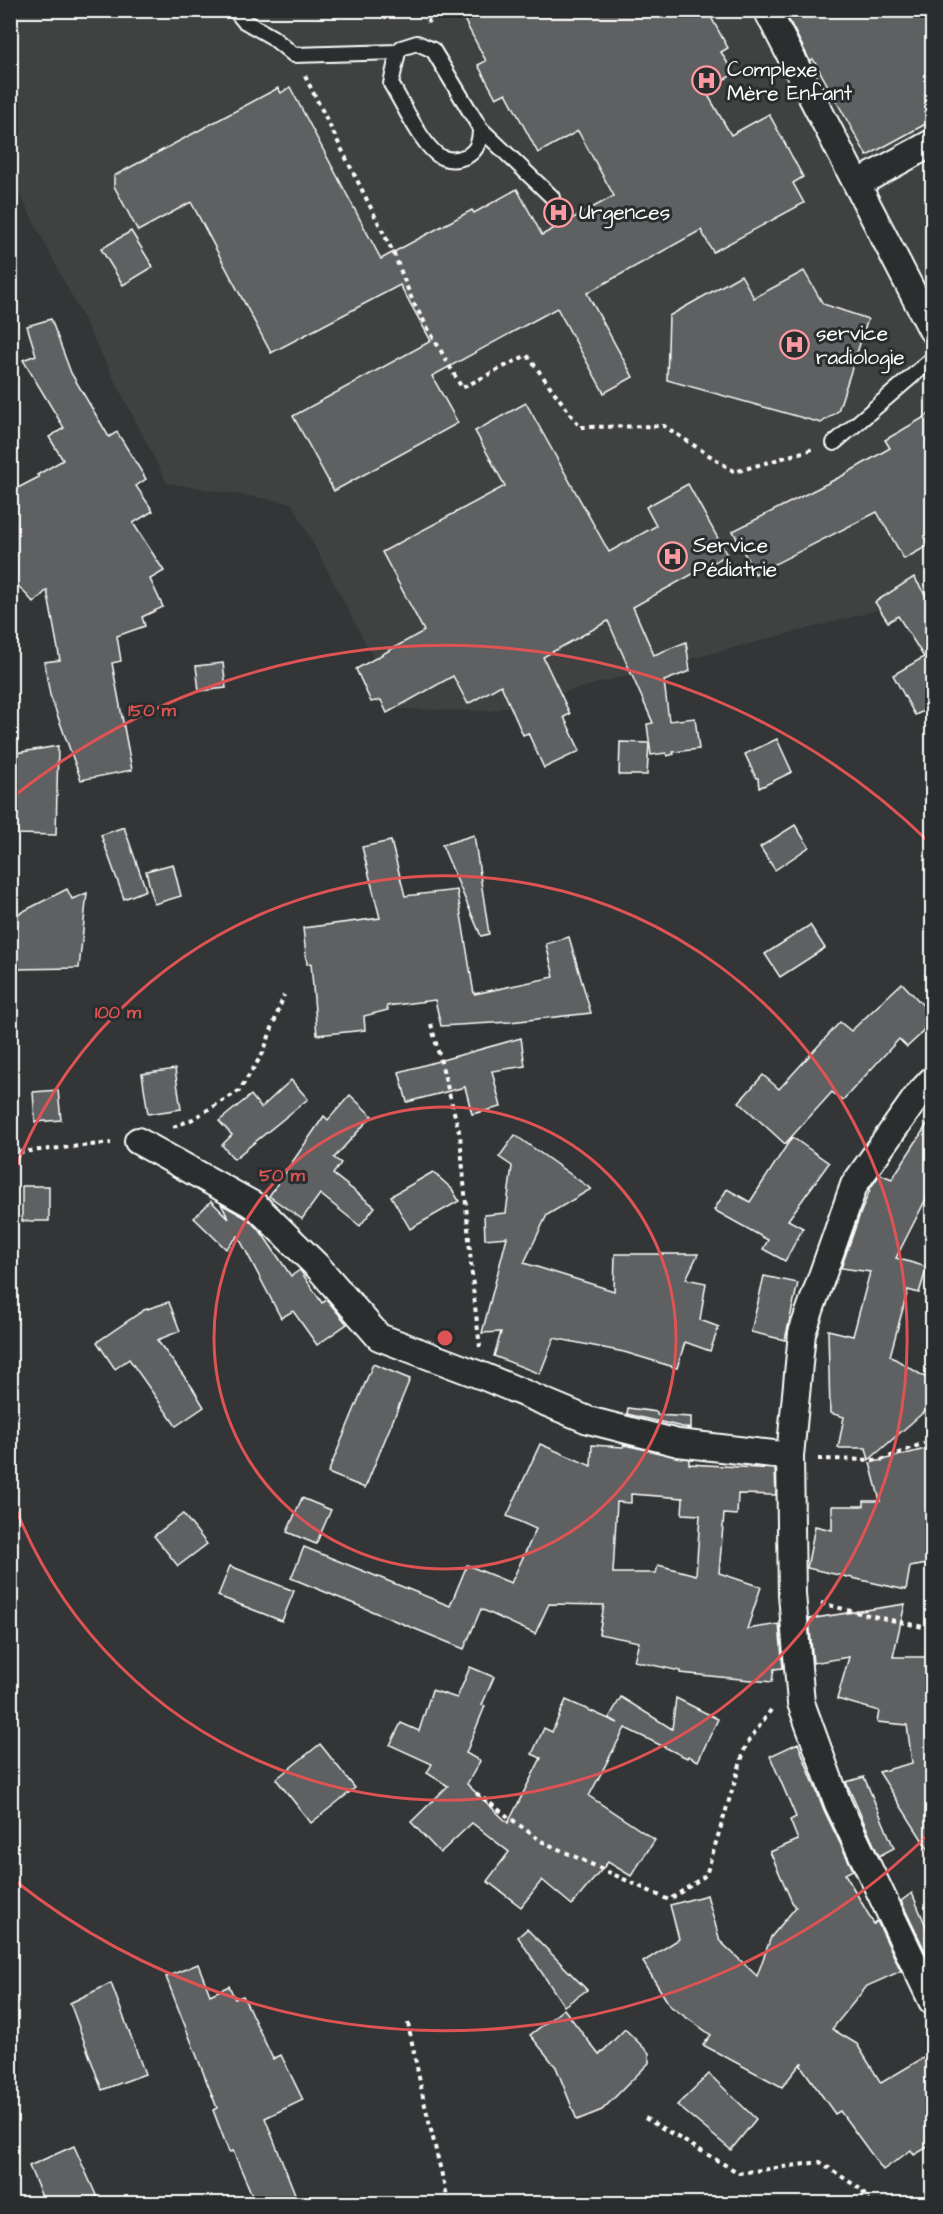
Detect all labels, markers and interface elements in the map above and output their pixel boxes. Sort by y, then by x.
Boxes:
place label: Complexe Mère Enfant [727,55,853,108]
hospital icon: Complexe Mère Enfant [690,65,722,97]
hospital icon: Urgences [542,196,574,228]
place label: Urgences [579,198,670,229]
place label: service radiologie [816,319,905,374]
hospital icon: service radiologie [779,329,811,361]
place label: Service Pédiatrie [693,531,777,584]
hospital icon: Service Pédiatrie [656,541,688,573]
text: 150 m [128,698,177,723]
text: 100 m [95,1000,142,1025]
text: 50 m [259,1163,306,1188]
centre of rings [435,1328,455,1348]

